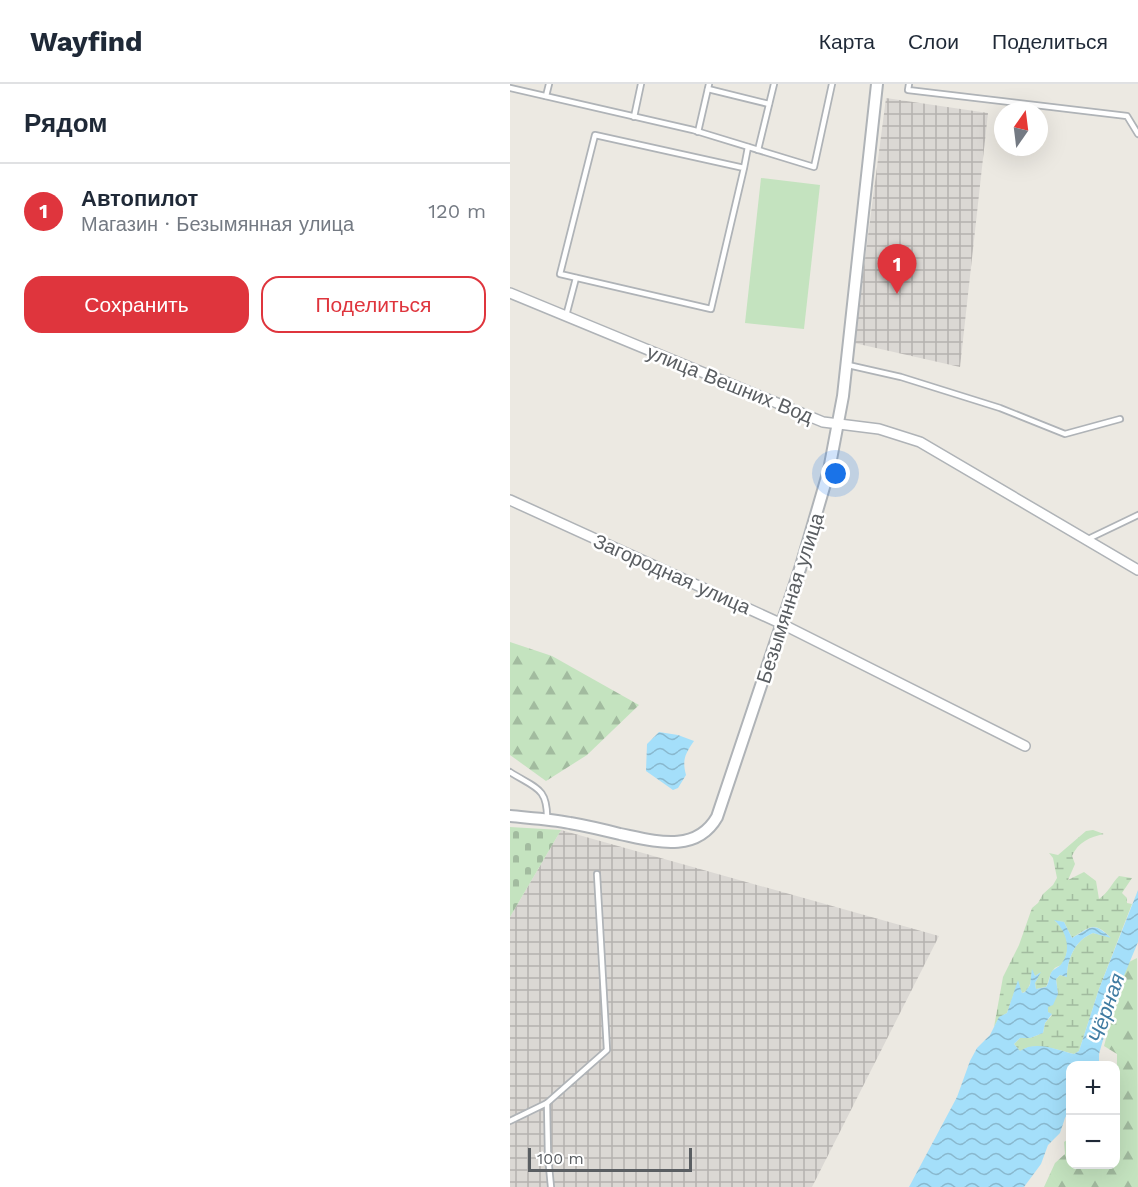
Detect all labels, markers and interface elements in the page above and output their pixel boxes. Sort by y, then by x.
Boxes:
text: Wayfind [30,25,143,58]
text: Карта [819,29,875,54]
text: Слои [908,29,959,54]
text: Поделиться [992,29,1108,54]
north arrow [994,102,1048,156]
text: Рядом [24,108,107,138]
text: Автопилот [81,186,198,211]
text: 1 [39,199,48,223]
text: 120 m [428,199,486,223]
text: Магазин · Безымянная улица [81,212,354,236]
pin: 1 [878,244,916,294]
button: Сохранить [24,276,249,333]
button: Поделиться [261,276,486,333]
street label: улица Вешних Вод [643,340,817,428]
your location [821,459,850,488]
street label: Безымянная улица [751,509,829,686]
street label: Загородная улица [590,529,755,620]
water label: Чёрная [1082,970,1130,1046]
map controls [1066,1061,1120,1169]
button: + [1066,1061,1120,1115]
button: − [1066,1115,1120,1169]
scale bar [528,1145,692,1172]
text: 100 m [537,1149,584,1168]

